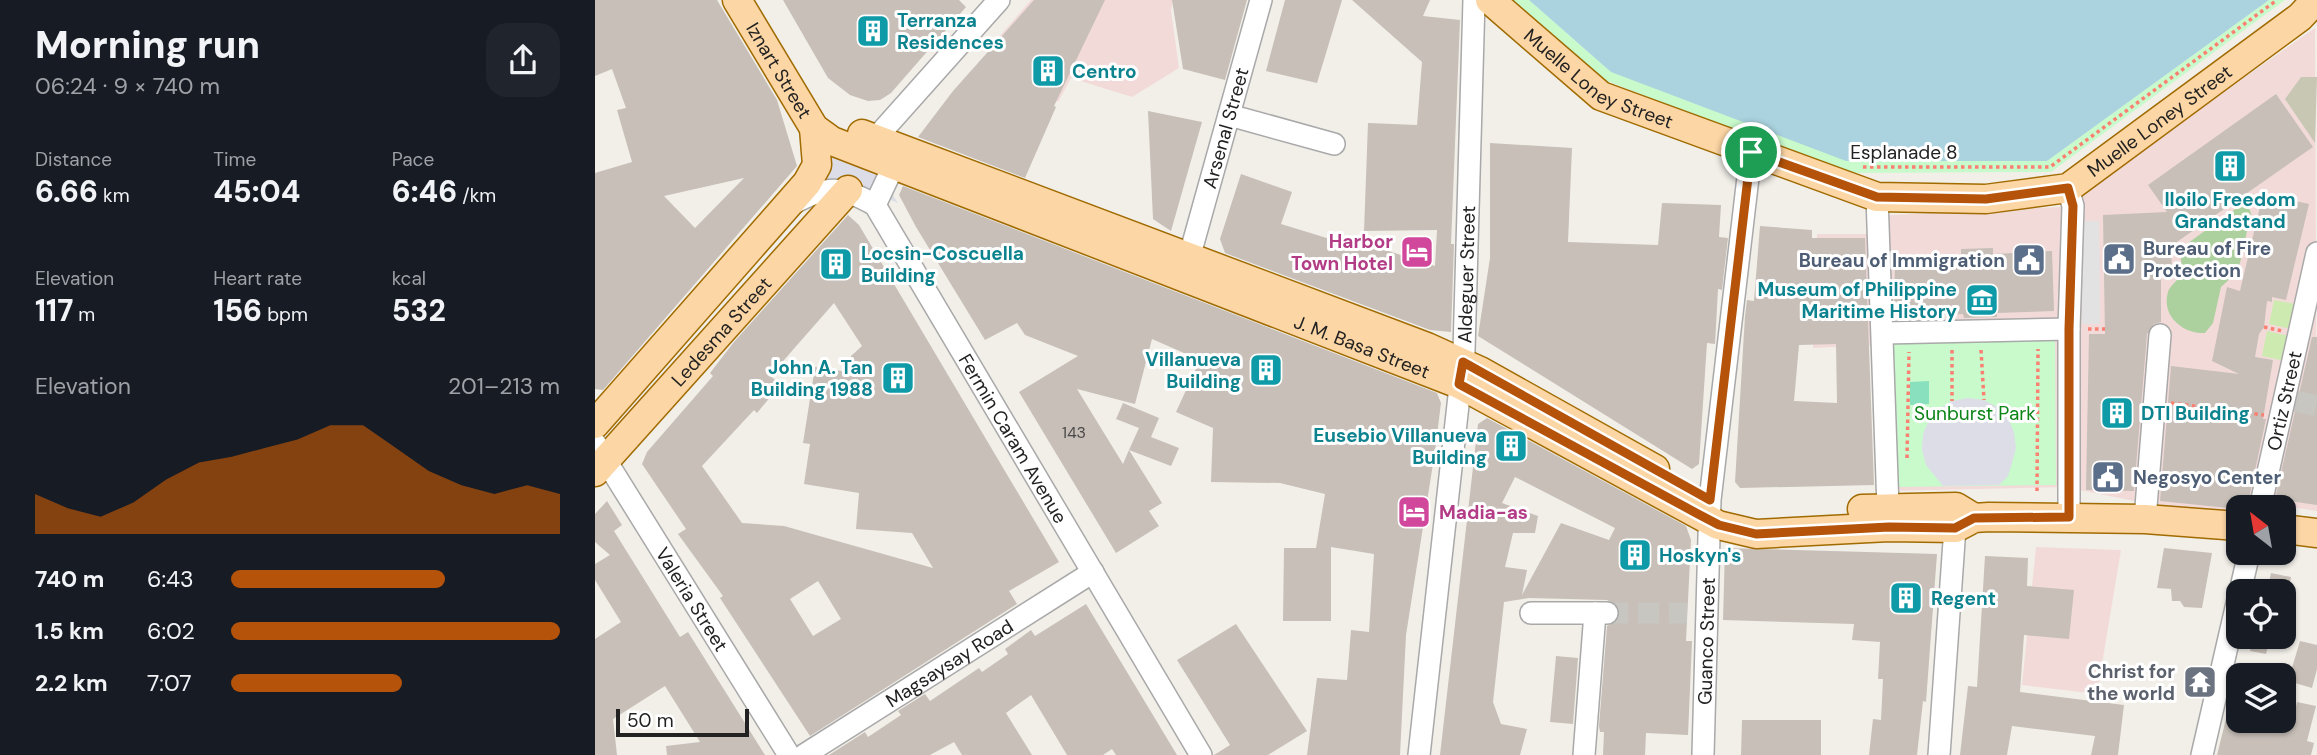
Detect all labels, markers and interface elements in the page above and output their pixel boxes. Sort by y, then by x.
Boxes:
place label: Terranza Residences [897,8,1004,55]
building icon: Terranza Residences [854,12,892,50]
street label: Iznart Street [740,18,817,123]
text: Morning run [35,20,260,70]
button: share [486,23,560,97]
street label: Muelle Loney Street [1519,23,1677,134]
building icon: Centro [1029,52,1067,90]
place label: Centro [1072,59,1137,84]
street label: Muelle Loney Street [2082,59,2237,183]
street label: Arsenal Street [1197,65,1255,191]
text: 06:24 · 9 × 740 m [35,71,220,101]
pin [1721,122,1781,182]
icon: arrive [1732,133,1770,171]
street label: Esplanade 8 [1850,140,1958,165]
text: Distance [35,147,112,172]
text: Time [213,147,256,172]
text: Pace [392,147,434,172]
building icon: Iloilo Freedom Grandstand [2211,147,2249,185]
text: 6.66 [35,172,98,211]
text: 45:04 [213,172,300,211]
text: 6:46 [392,172,457,211]
text: km [98,183,130,208]
text: /km [457,183,496,208]
place label: Iloilo Freedom Grandstand [2164,187,2296,234]
street label: Aldeguer Street [1452,205,1481,344]
place label: Harbor Town Hotel [1291,229,1393,276]
hotel icon: Harbor Town Hotel [1398,233,1436,271]
place label: Bureau of Fire Protection [2143,236,2271,283]
public building icon: Bureau of Fire Protection [2100,240,2138,278]
place label: Locsin-Coscuella Building [861,241,1024,288]
public building icon: Bureau of Immigration [2010,241,2048,279]
building icon: Locsin-Coscuella Building [817,245,855,283]
place label: Bureau of Immigration [1799,248,2005,273]
text: Elevation [35,266,114,291]
text: Heart rate [213,266,302,291]
text: kcal [392,266,426,291]
street label: Ledesma Street [666,272,777,392]
place label: Museum of Philippine Maritime History [1758,277,1958,324]
museum icon: Museum of Philippine Maritime History [1963,281,2001,319]
text: 117 [35,291,73,330]
text: 156 [213,291,262,330]
text: 532 [392,291,446,330]
text: m [73,302,95,327]
text: bpm [262,302,308,327]
street label: J. M. Basa Street [1290,309,1433,384]
place label: Villanueva Building [1145,347,1241,394]
street label: Fermin Caram Avenue [953,349,1073,528]
street label: Ortiz Street [2261,349,2308,453]
building icon: Villanueva Building [1247,351,1285,389]
place label: John A. Tan Building 1988 [751,355,873,402]
building icon: John A. Tan Building 1988 [879,359,917,397]
text: Elevation [35,371,131,401]
text: 201–213 m [448,371,560,401]
building icon: DTI Building [2098,394,2136,432]
park label: Sunburst Park [1914,401,2036,426]
place label: DTI Building [2141,401,2250,426]
house number: 143 [1062,422,1086,443]
place label: Eusebio Villanueva Building [1313,423,1487,470]
building icon: Eusebio Villanueva Building [1492,427,1530,465]
public building icon: Negosyo Center [2089,458,2127,496]
place label: Negosyo Center [2133,465,2282,490]
hotel icon: Madia-as [1395,493,1433,531]
north arrow [2226,495,2296,565]
map controls [2226,495,2296,733]
place label: Madia-as [1439,500,1528,525]
building icon: Hoskyn's [1616,536,1654,574]
street label: Valeria Street [650,543,733,656]
place label: Hoskyn's [1659,543,1741,568]
text: 740 m [35,564,104,594]
text: 6:43 [147,564,194,594]
street label: Guanco Street [1692,577,1721,705]
building icon: Regent [1887,579,1925,617]
button: locate [2226,579,2296,649]
place label: Regent [1931,586,1996,611]
street label: Magsaysay Road [881,614,1018,713]
text: 1.5 km [35,616,104,646]
text: 6:02 [147,616,195,646]
place label: Christ for the world [2087,659,2175,706]
temple icon: Christ for the world [2181,663,2219,701]
button: layers [2226,663,2296,733]
text: 2.2 km [35,668,108,698]
text: 7:07 [147,668,192,698]
scale bar [616,706,749,738]
text: 50 m [627,708,674,733]

